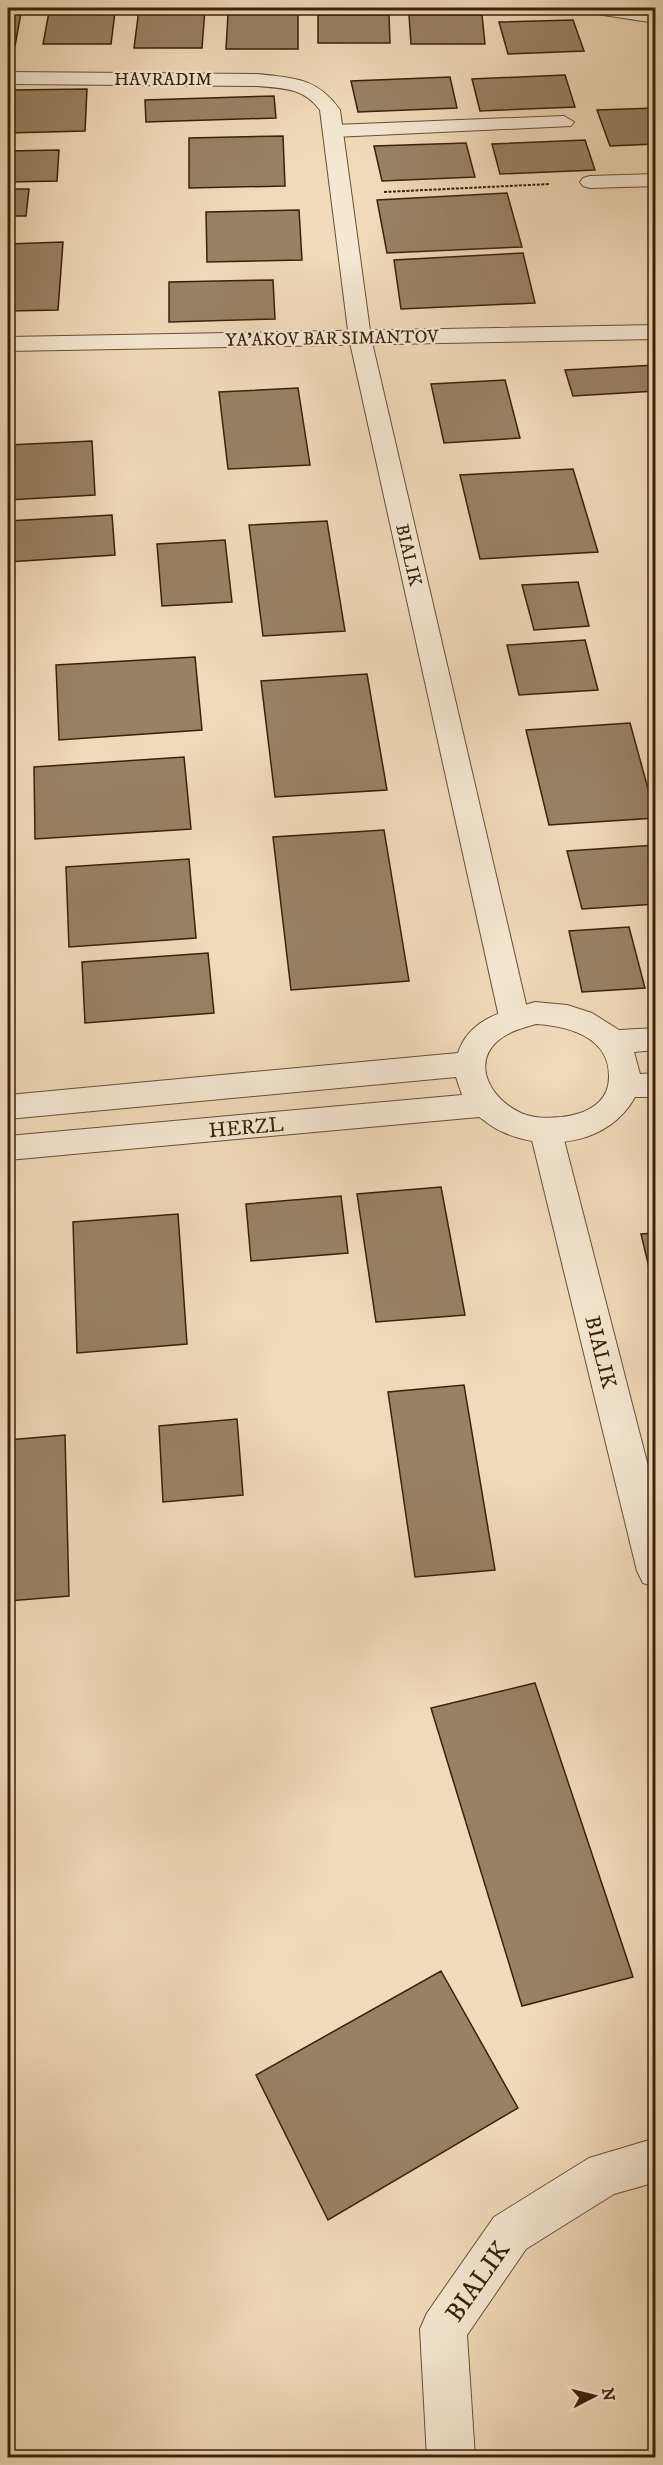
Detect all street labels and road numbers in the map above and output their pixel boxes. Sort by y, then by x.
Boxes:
street label: HAVRADIM [114,69,212,91]
street label: YA'AKOV BAR SIMANTOV [225,326,439,352]
street label: BIALIK [390,522,426,589]
street label: HERZL [208,1112,285,1144]
street label: BIALIK [578,1313,622,1391]
street label: BIALIK [438,2234,518,2329]

